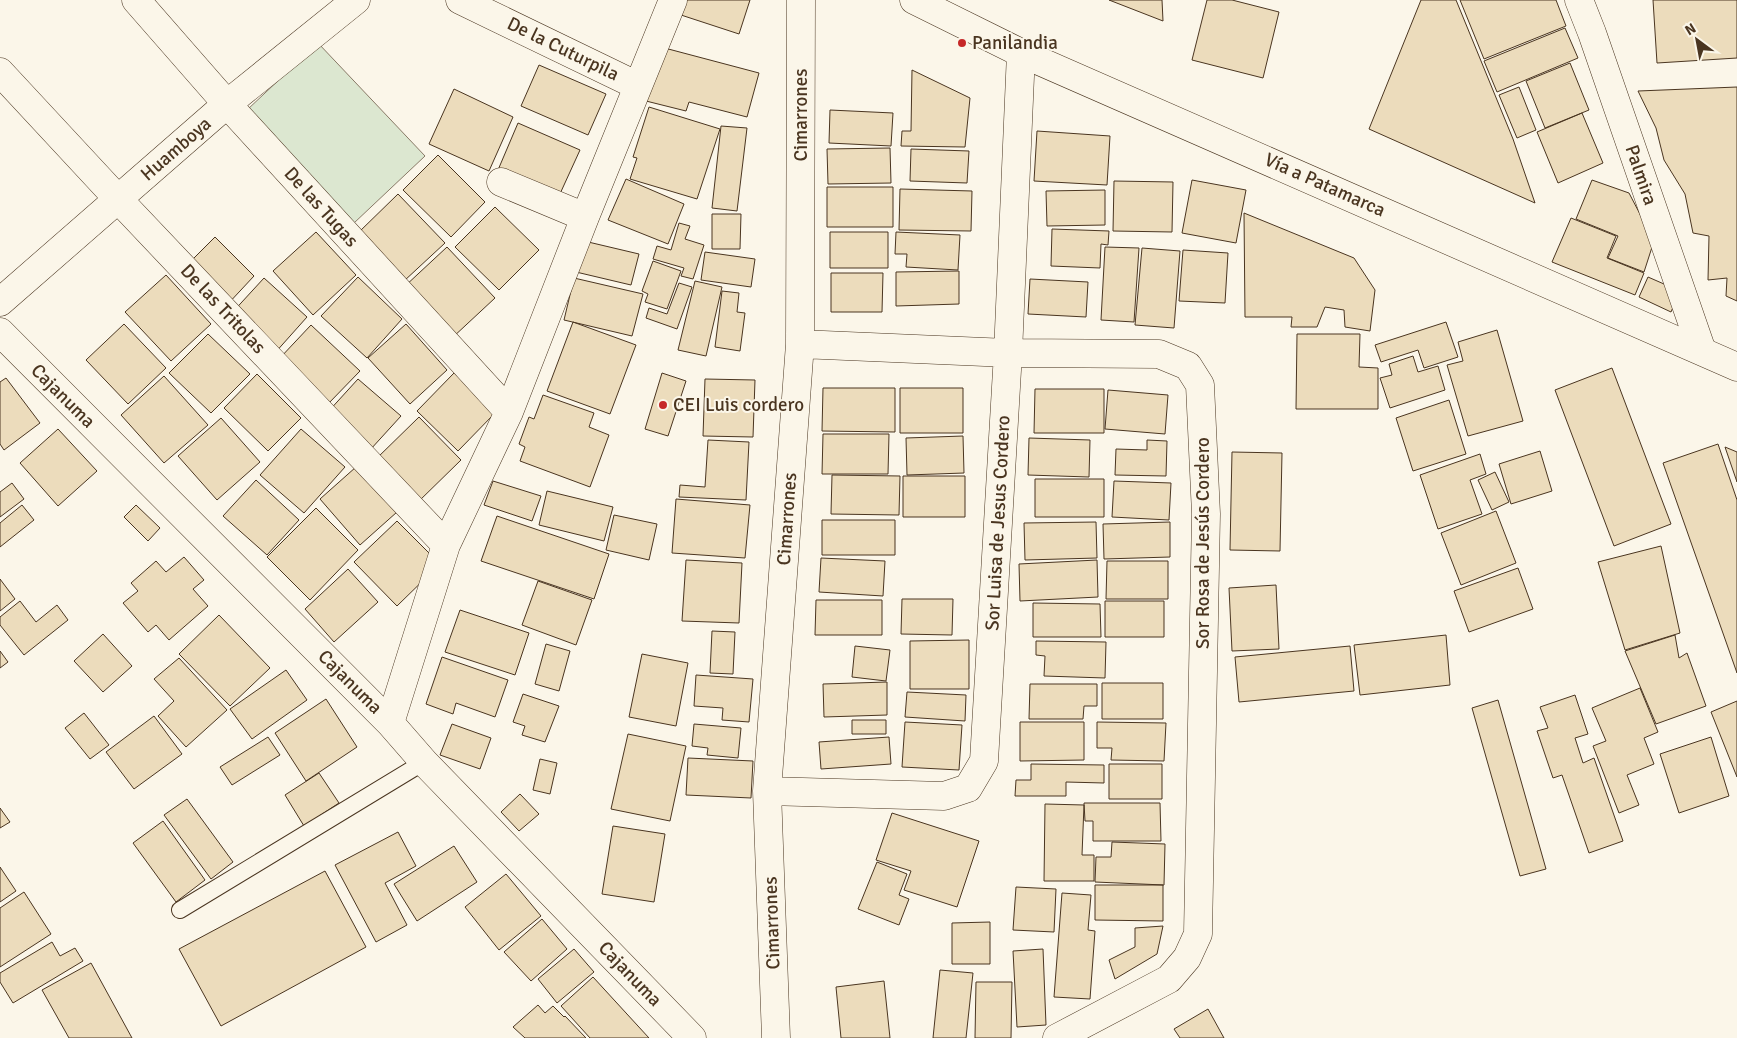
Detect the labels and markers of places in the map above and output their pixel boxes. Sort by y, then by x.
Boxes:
place label: Panilandia [972,31,1058,55]
marker: Panilandia [956,37,968,49]
place label: CEI Luis cordero [673,393,804,417]
marker: CEI Luis cordero [657,399,669,411]

